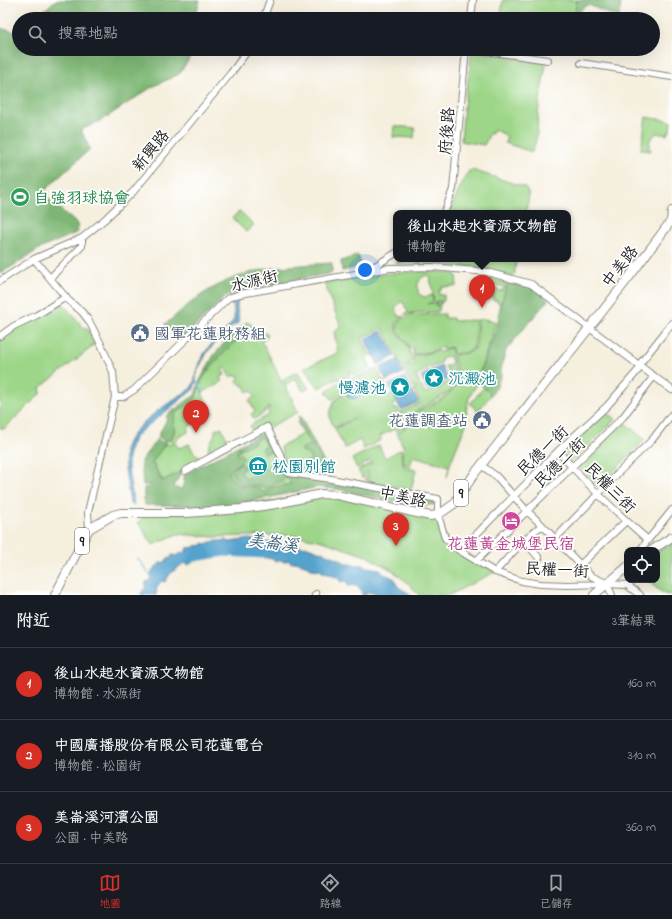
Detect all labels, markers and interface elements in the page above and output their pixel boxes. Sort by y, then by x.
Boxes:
search box [12,12,660,56]
icon: search [26,23,48,45]
text: 搜尋地點 [58,23,118,45]
street label: 府後路 [434,106,462,156]
street label: 新興路 [127,125,176,177]
sports icon: 自強羽球協會 [9,186,31,208]
place label: 自強羽球協會 [34,187,130,211]
popup [393,210,571,262]
text: 後山水起水資源文物館 [407,216,557,238]
text: 博物館 [407,238,446,257]
street label: 中美路 [596,241,645,294]
your location [355,260,375,280]
street label: 水源街 [228,265,281,299]
pin: 1 [469,275,495,308]
public building icon: 國軍花蓮財務組 [129,322,151,344]
place label: 國軍花蓮財務組 [154,323,266,347]
place icon: 沉澱池 [423,367,445,389]
place label: 沉澱池 [448,368,496,392]
place icon: 慢濾池 [389,376,411,398]
place label: 慢濾池 [338,377,386,401]
pin: 2 [183,400,209,433]
public building icon: 花蓮調查站 [471,409,493,431]
place label: 花蓮調查站 [388,410,468,434]
street label: 民德一街 [512,421,575,482]
street label: 民德二街 [529,433,592,494]
museum icon: 松園別館 [247,455,269,477]
place label: 松園別館 [272,456,336,480]
street label: 民權三街 [578,457,641,520]
road number: 9 [454,480,468,506]
street label: 中美路 [377,481,429,515]
hotel icon: 花蓮黃金城堡民宿 [500,510,522,532]
pin: 3 [383,513,409,546]
road number: 9 [75,528,89,554]
water label: 美崙溪 [246,528,301,560]
place label: 花蓮黃金城堡民宿 [447,533,575,557]
map controls [624,547,660,583]
button: locate [624,547,660,583]
street label: 民權一街 [524,557,589,585]
text: 附近 [16,609,50,634]
text: 3筆結果 [612,612,656,631]
text: 後山水起水資源文物館 [54,663,204,685]
text: 1 [27,674,31,693]
text: 160 m [627,674,656,693]
text: 博物館 · 水源街 [54,685,141,704]
text: 中國廣播股份有限公司花蓮電台 [54,735,264,757]
text: 2 [26,746,32,765]
text: 310 m [628,746,656,765]
text: 博物館 · 松園街 [54,757,141,776]
text: 美崙溪河濱公園 [54,807,159,829]
text: 3 [26,818,32,837]
text: 360 m [626,818,656,837]
text: 公園 · 中美路 [54,829,128,848]
tab: 地圖 [99,872,121,912]
tab: 路線 [319,872,341,912]
tab: 已儲存 [540,872,573,912]

